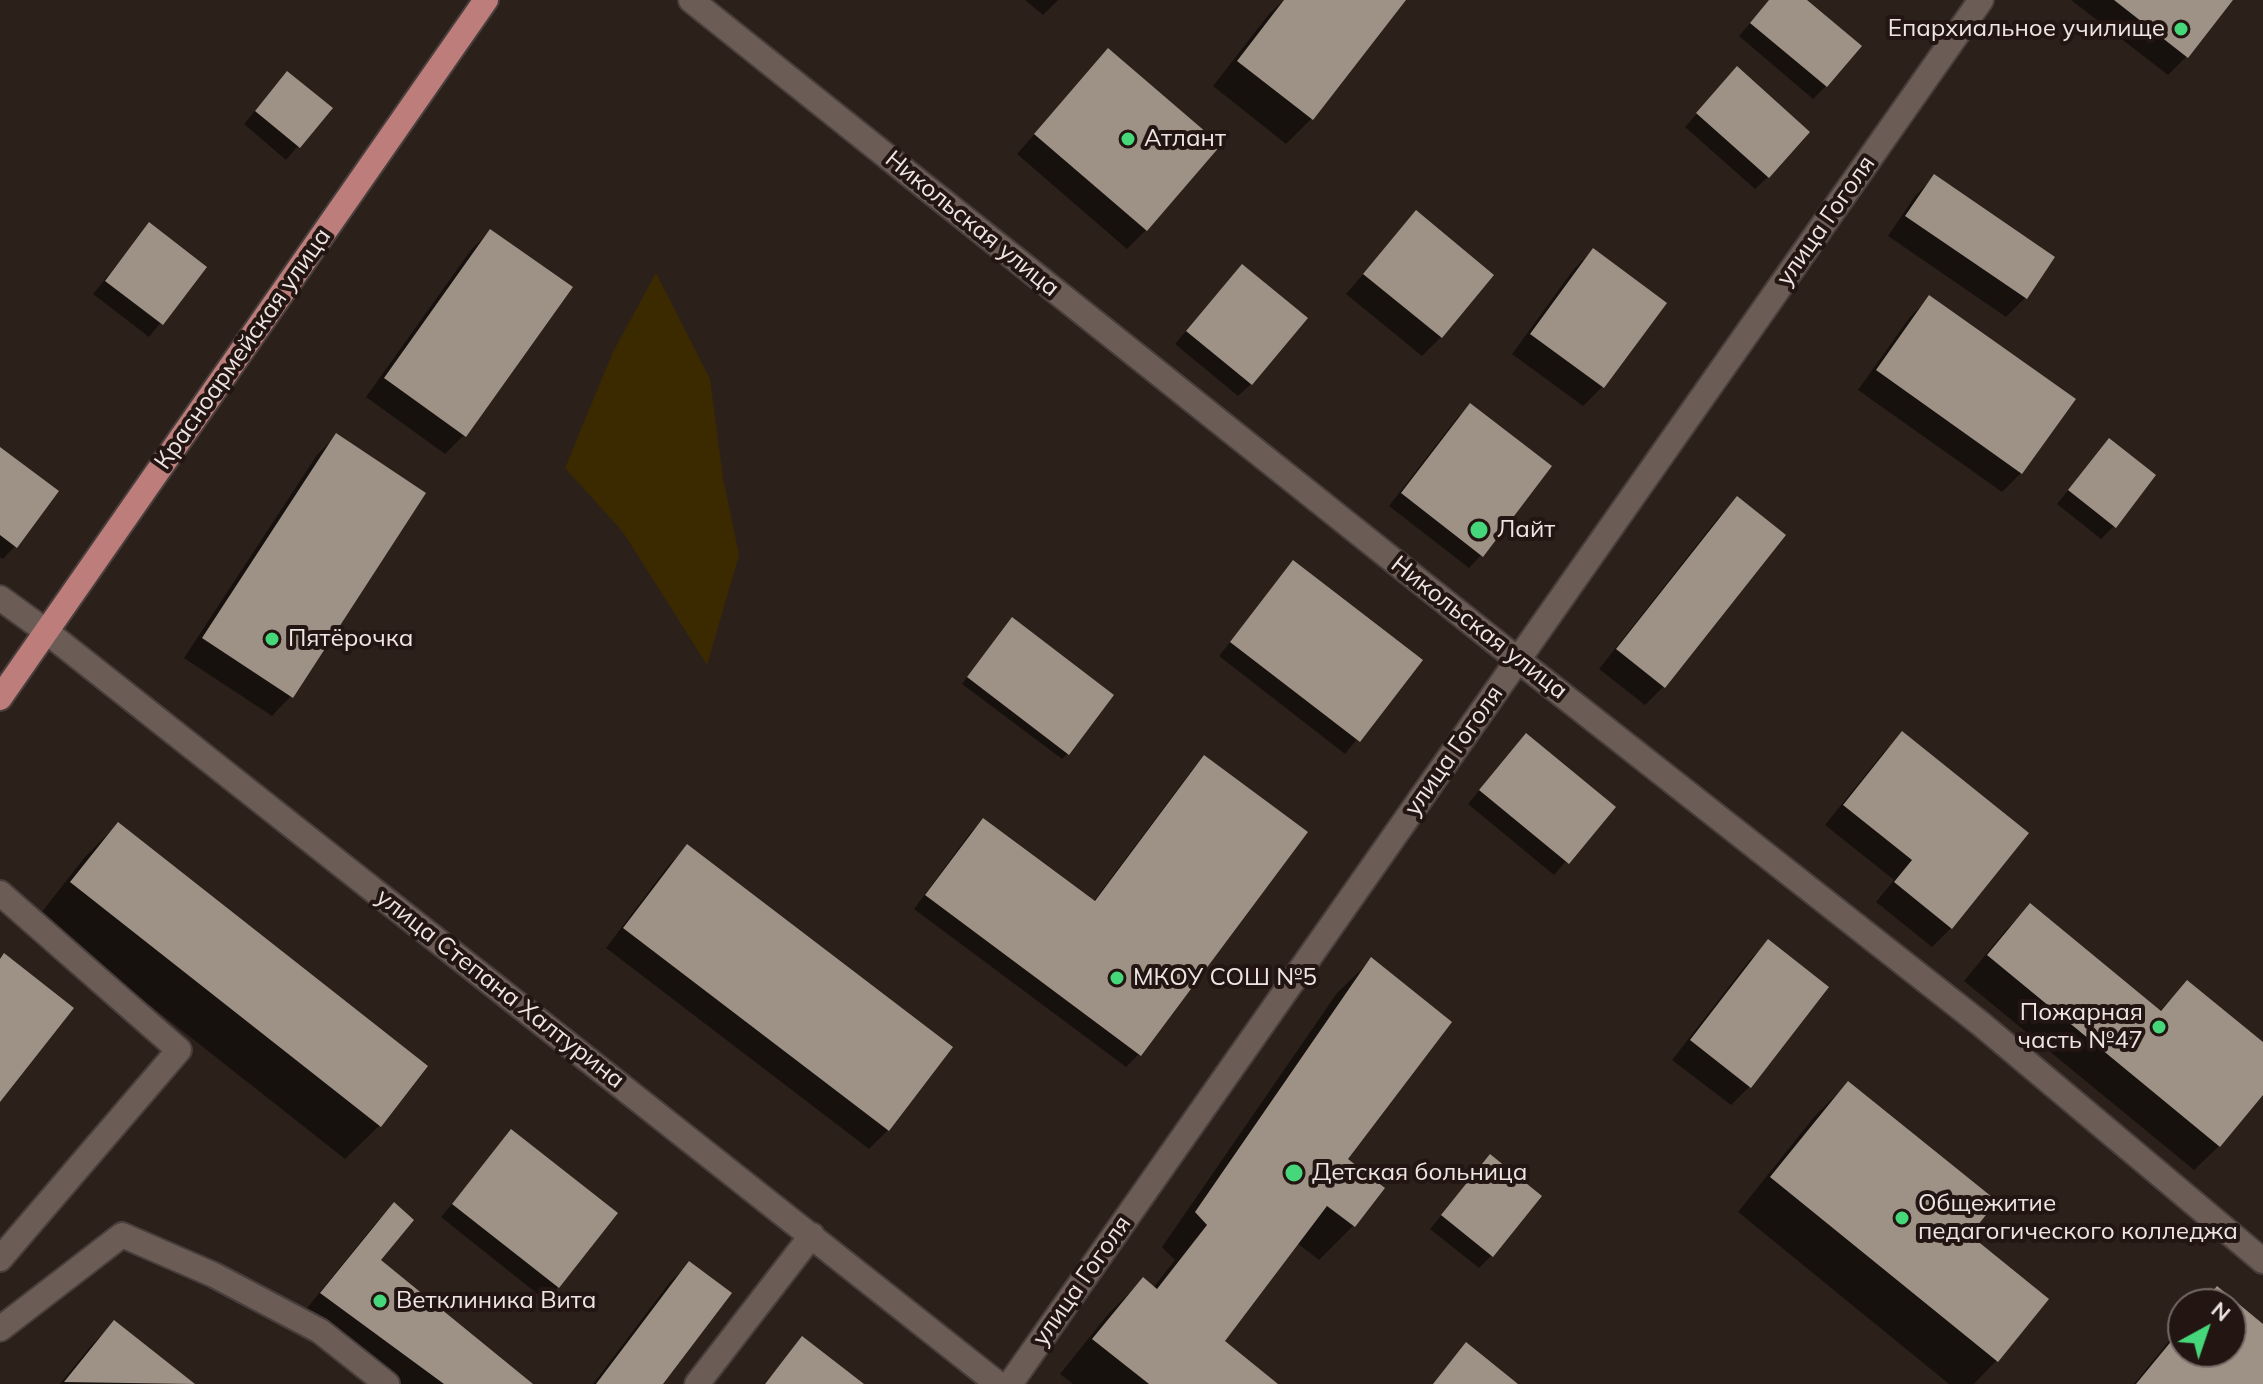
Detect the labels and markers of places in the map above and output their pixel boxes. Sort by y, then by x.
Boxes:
place label: Епархиальное училище [1888,15,2165,43]
marker: Епархиальное училище [2172,20,2190,38]
place label: Атлант [1144,125,1226,153]
marker: Атлант [1119,130,1137,148]
place label: Лайт [1497,516,1555,544]
marker: Лайт [1468,519,1490,541]
place label: Пятёрочка [288,625,413,653]
marker: Пятёрочка [263,630,281,648]
place label: МКОУ СОШ №5 [1133,964,1317,992]
marker: МКОУ СОШ №5 [1108,969,1126,987]
place label: Пожарная часть №47 [2018,999,2143,1055]
marker: Пожарная часть №47 [2150,1018,2168,1036]
place label: Детская больница [1312,1159,1527,1187]
marker: Детская больница [1283,1162,1305,1184]
place label: Общежитие педагогического колледжа [1918,1190,2238,1246]
marker: Общежитие педагогического колледжа [1893,1209,1911,1227]
place label: Ветклиника Вита [396,1287,596,1315]
marker: Ветклиника Вита [371,1292,389,1310]

